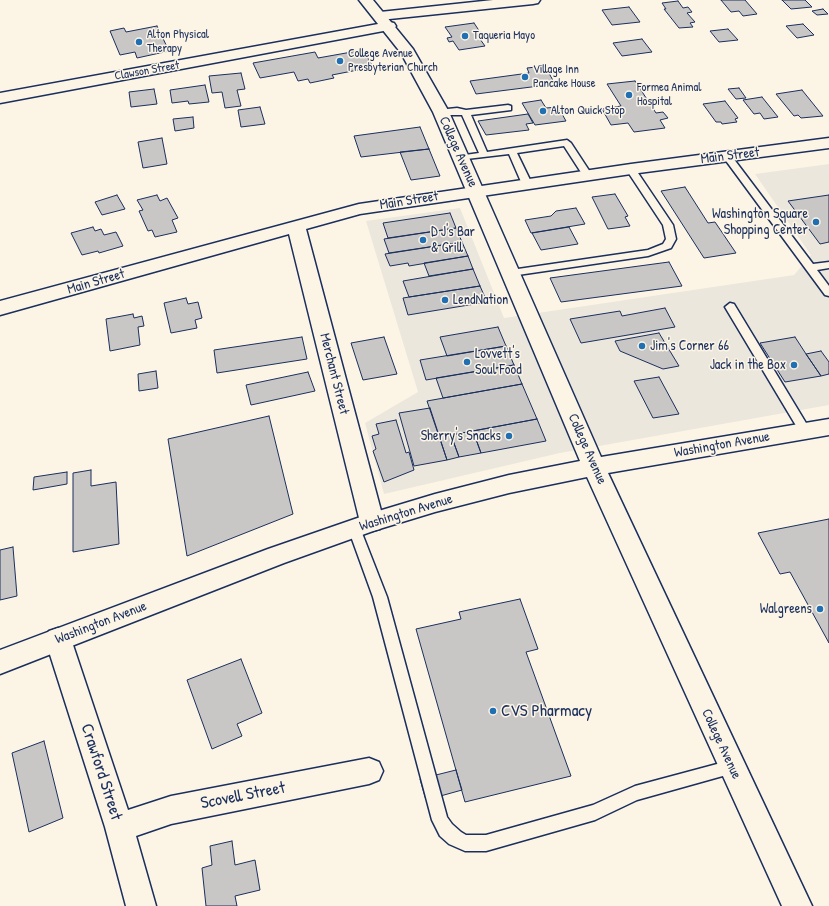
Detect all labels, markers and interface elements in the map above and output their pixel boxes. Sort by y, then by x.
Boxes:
place label: Alton Physical Therapy [147,28,209,56]
place label: Taqueria Mayo [473,29,535,43]
marker: Taqueria Mayo [460,31,470,41]
marker: Alton Physical Therapy [134,37,144,47]
place label: College Avenue Presbyterian Church [348,47,438,75]
marker: College Avenue Presbyterian Church [335,56,345,66]
street label: Clawson Street [113,58,181,84]
place label: Village Inn Pancake House [533,63,595,91]
marker: Village Inn Pancake House [520,72,530,82]
place label: Formea Animal Hospital [637,81,701,109]
marker: Formea Animal Hospital [624,90,634,100]
place label: Alton Quick Stop [551,104,625,118]
marker: Alton Quick Stop [538,106,548,116]
street label: College Avenue [435,114,481,190]
street label: Main Street [700,144,760,168]
street label: Main Street [379,188,439,214]
place label: Washington Square Shopping Center [712,206,808,238]
marker: Washington Square Shopping Center [811,217,821,227]
place label: D J's Bar & Grill [431,224,475,256]
marker: D J's Bar & Grill [418,235,428,245]
street label: Main Street [65,266,127,298]
place label: LendNation [453,292,508,308]
marker: LendNation [440,295,450,305]
street label: Merchant Street [316,332,352,416]
place label: Jim's Corner 66 [650,338,729,354]
marker: Jim's Corner 66 [637,341,647,351]
place label: Lovvett's Soul Food [475,346,522,378]
marker: Lovvett's Soul Food [462,357,472,367]
place label: Jack in the Box [710,357,786,373]
marker: Jack in the Box [789,360,799,370]
street label: College Avenue [564,411,610,487]
place label: Sherry's Snacks [421,428,501,444]
street label: Washington Avenue [673,428,771,462]
marker: Sherry's Snacks [504,431,514,441]
street label: Washington Avenue [357,491,455,535]
street label: Washington Avenue [53,598,149,648]
place label: Walgreens [760,601,812,617]
marker: Walgreens [815,604,825,614]
place label: CVS Pharmacy [501,701,592,721]
marker: CVS Pharmacy [488,706,498,716]
street label: College Avenue [697,706,745,782]
street label: Crawford Street [76,721,126,823]
street label: Scovell Street [199,778,287,814]

